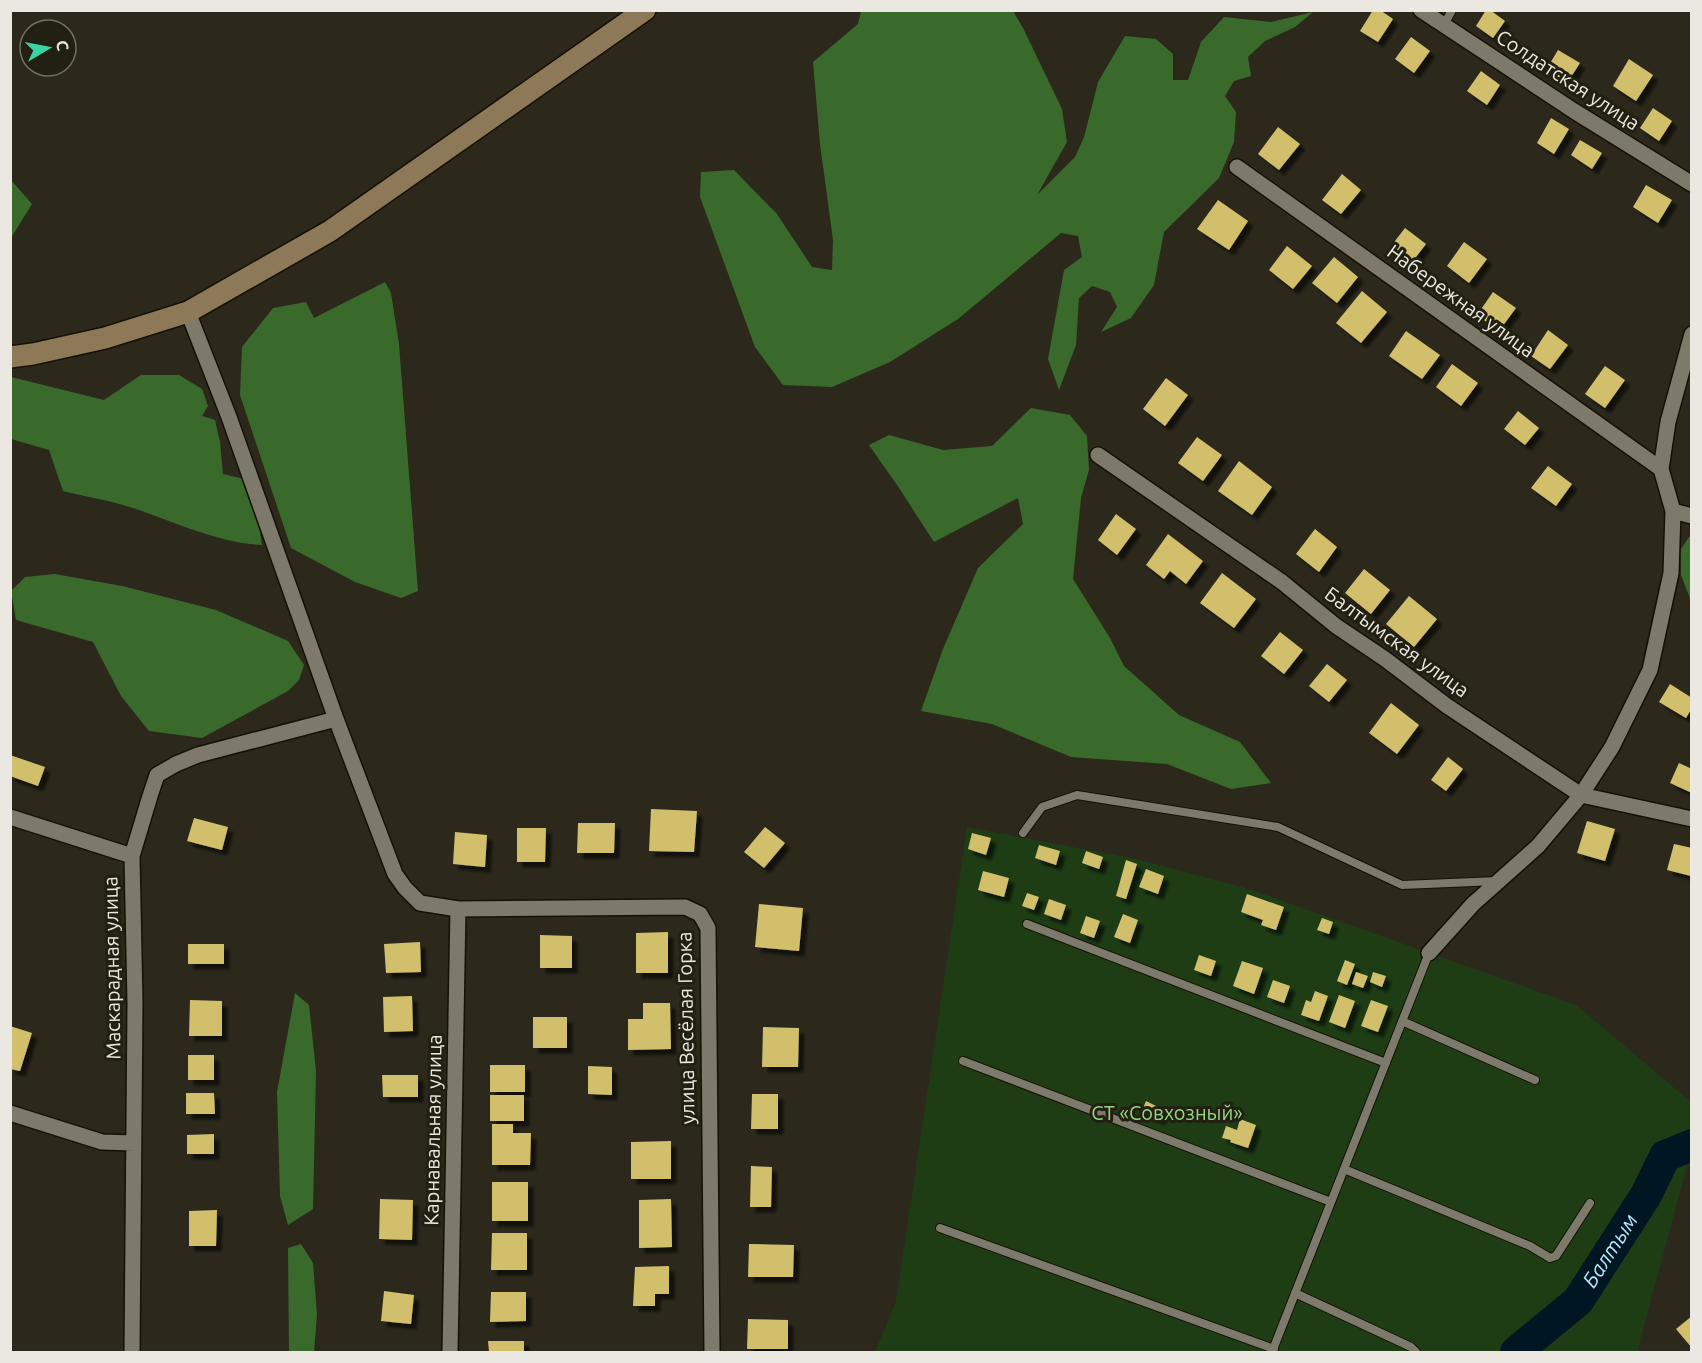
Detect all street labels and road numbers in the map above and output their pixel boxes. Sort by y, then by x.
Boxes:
street label: Солдатская улица [1492,25,1644,135]
street label: Набережная улица [1383,239,1539,362]
street label: Балтымская улица [1321,582,1474,702]
street label: Маскарадная улица [98,876,125,1060]
street label: улица Весёлая Горка [672,932,699,1125]
street label: Карнавальная улица [419,1034,446,1226]

